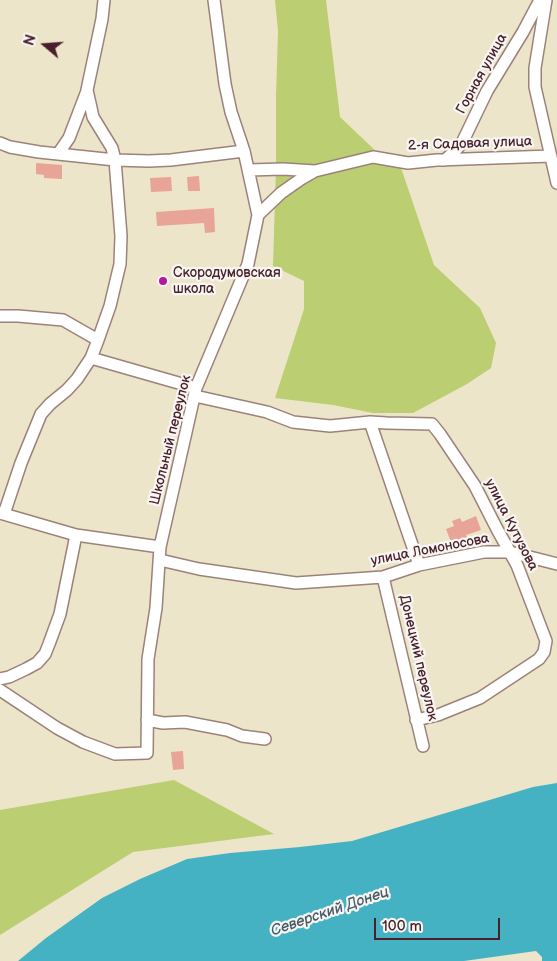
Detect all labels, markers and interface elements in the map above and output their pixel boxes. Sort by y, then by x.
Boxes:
north arrow [20,20,70,70]
street label: Горная улица [453,31,511,117]
text: N [21,33,40,48]
street label: 2-я Садовая улица [408,133,532,155]
place label: Скородумовская школа [173,265,281,298]
marker: Скородумовская школа [157,275,169,287]
street label: Школьный переулок [147,373,195,507]
street label: улица Кутузова [481,476,541,574]
street label: улица Ломоносова [369,530,491,570]
street label: Донецкий переулок [395,593,441,723]
water label: Северский Донец [269,883,391,941]
scale bar [377,908,503,940]
text: 100 m [382,917,422,936]

